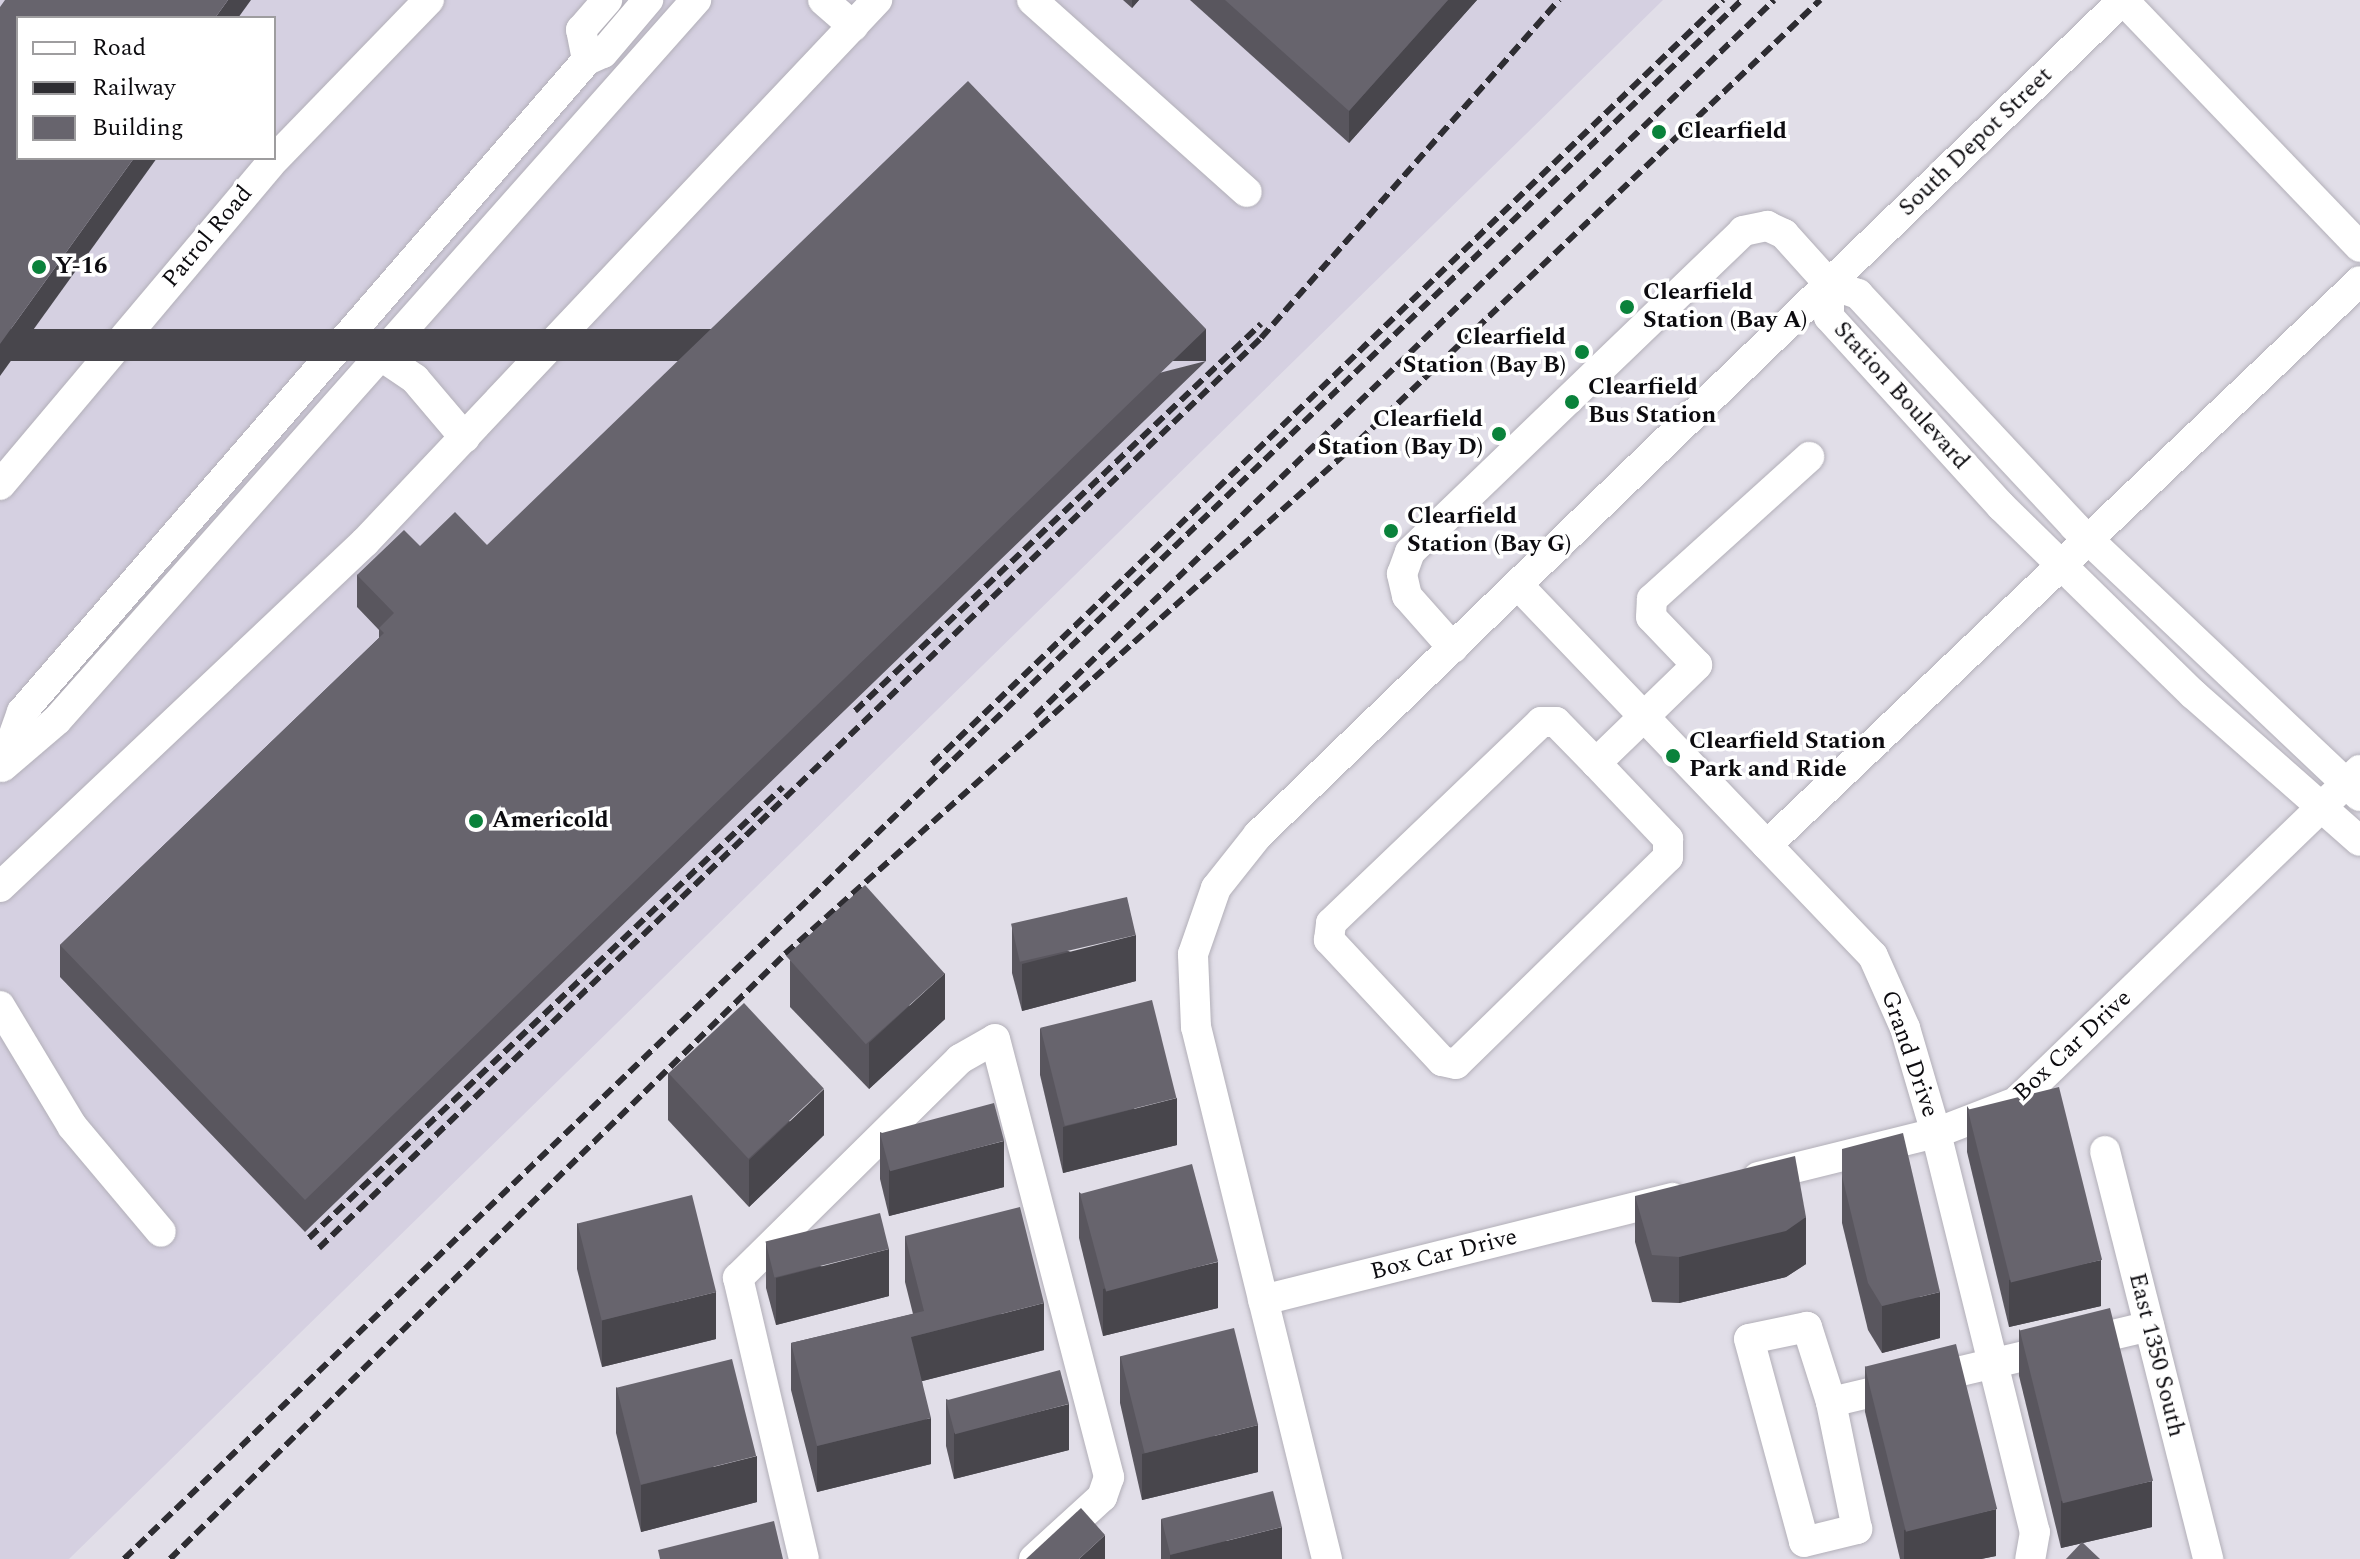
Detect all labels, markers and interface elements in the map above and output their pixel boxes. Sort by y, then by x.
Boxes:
legend [16,16,276,160]
text: Road [92,30,146,66]
street label: South Depot Street [1893,61,2059,223]
text: Railway [92,70,176,106]
text: Building [92,110,184,146]
place label: Clearfield [1677,118,1787,146]
marker: Clearfield [1648,121,1670,143]
street label: Patrol Road [157,180,259,294]
place label: Y-16 [55,253,107,281]
marker: Y-16 [30,258,48,276]
place label: Clearfield Station (Bay A) [1643,279,1807,335]
marker: Clearfield Station (Bay A) [1618,298,1636,316]
street label: Station Boulevard [1827,316,1975,476]
place label: Clearfield Station (Bay B) [1403,324,1566,380]
marker: Clearfield Station (Bay B) [1573,343,1591,361]
place label: Clearfield Bus Station [1588,374,1716,430]
marker: Clearfield Bus Station [1563,393,1581,411]
place label: Clearfield Station (Bay D) [1318,406,1483,462]
marker: Clearfield Station (Bay D) [1490,425,1508,443]
place label: Clearfield Station (Bay G) [1407,503,1571,559]
marker: Clearfield Station (Bay G) [1382,522,1400,540]
place label: Clearfield Station Park and Ride [1689,728,1886,784]
marker: Clearfield Station Park and Ride [1664,747,1682,765]
place label: Americold [492,807,609,835]
marker: Americold [467,812,485,830]
street label: Box Car Drive [2008,984,2138,1108]
street label: Grand Drive [1874,987,1944,1121]
street label: Box Car Drive [1368,1223,1520,1287]
street label: East 1350 South [2122,1270,2190,1440]

